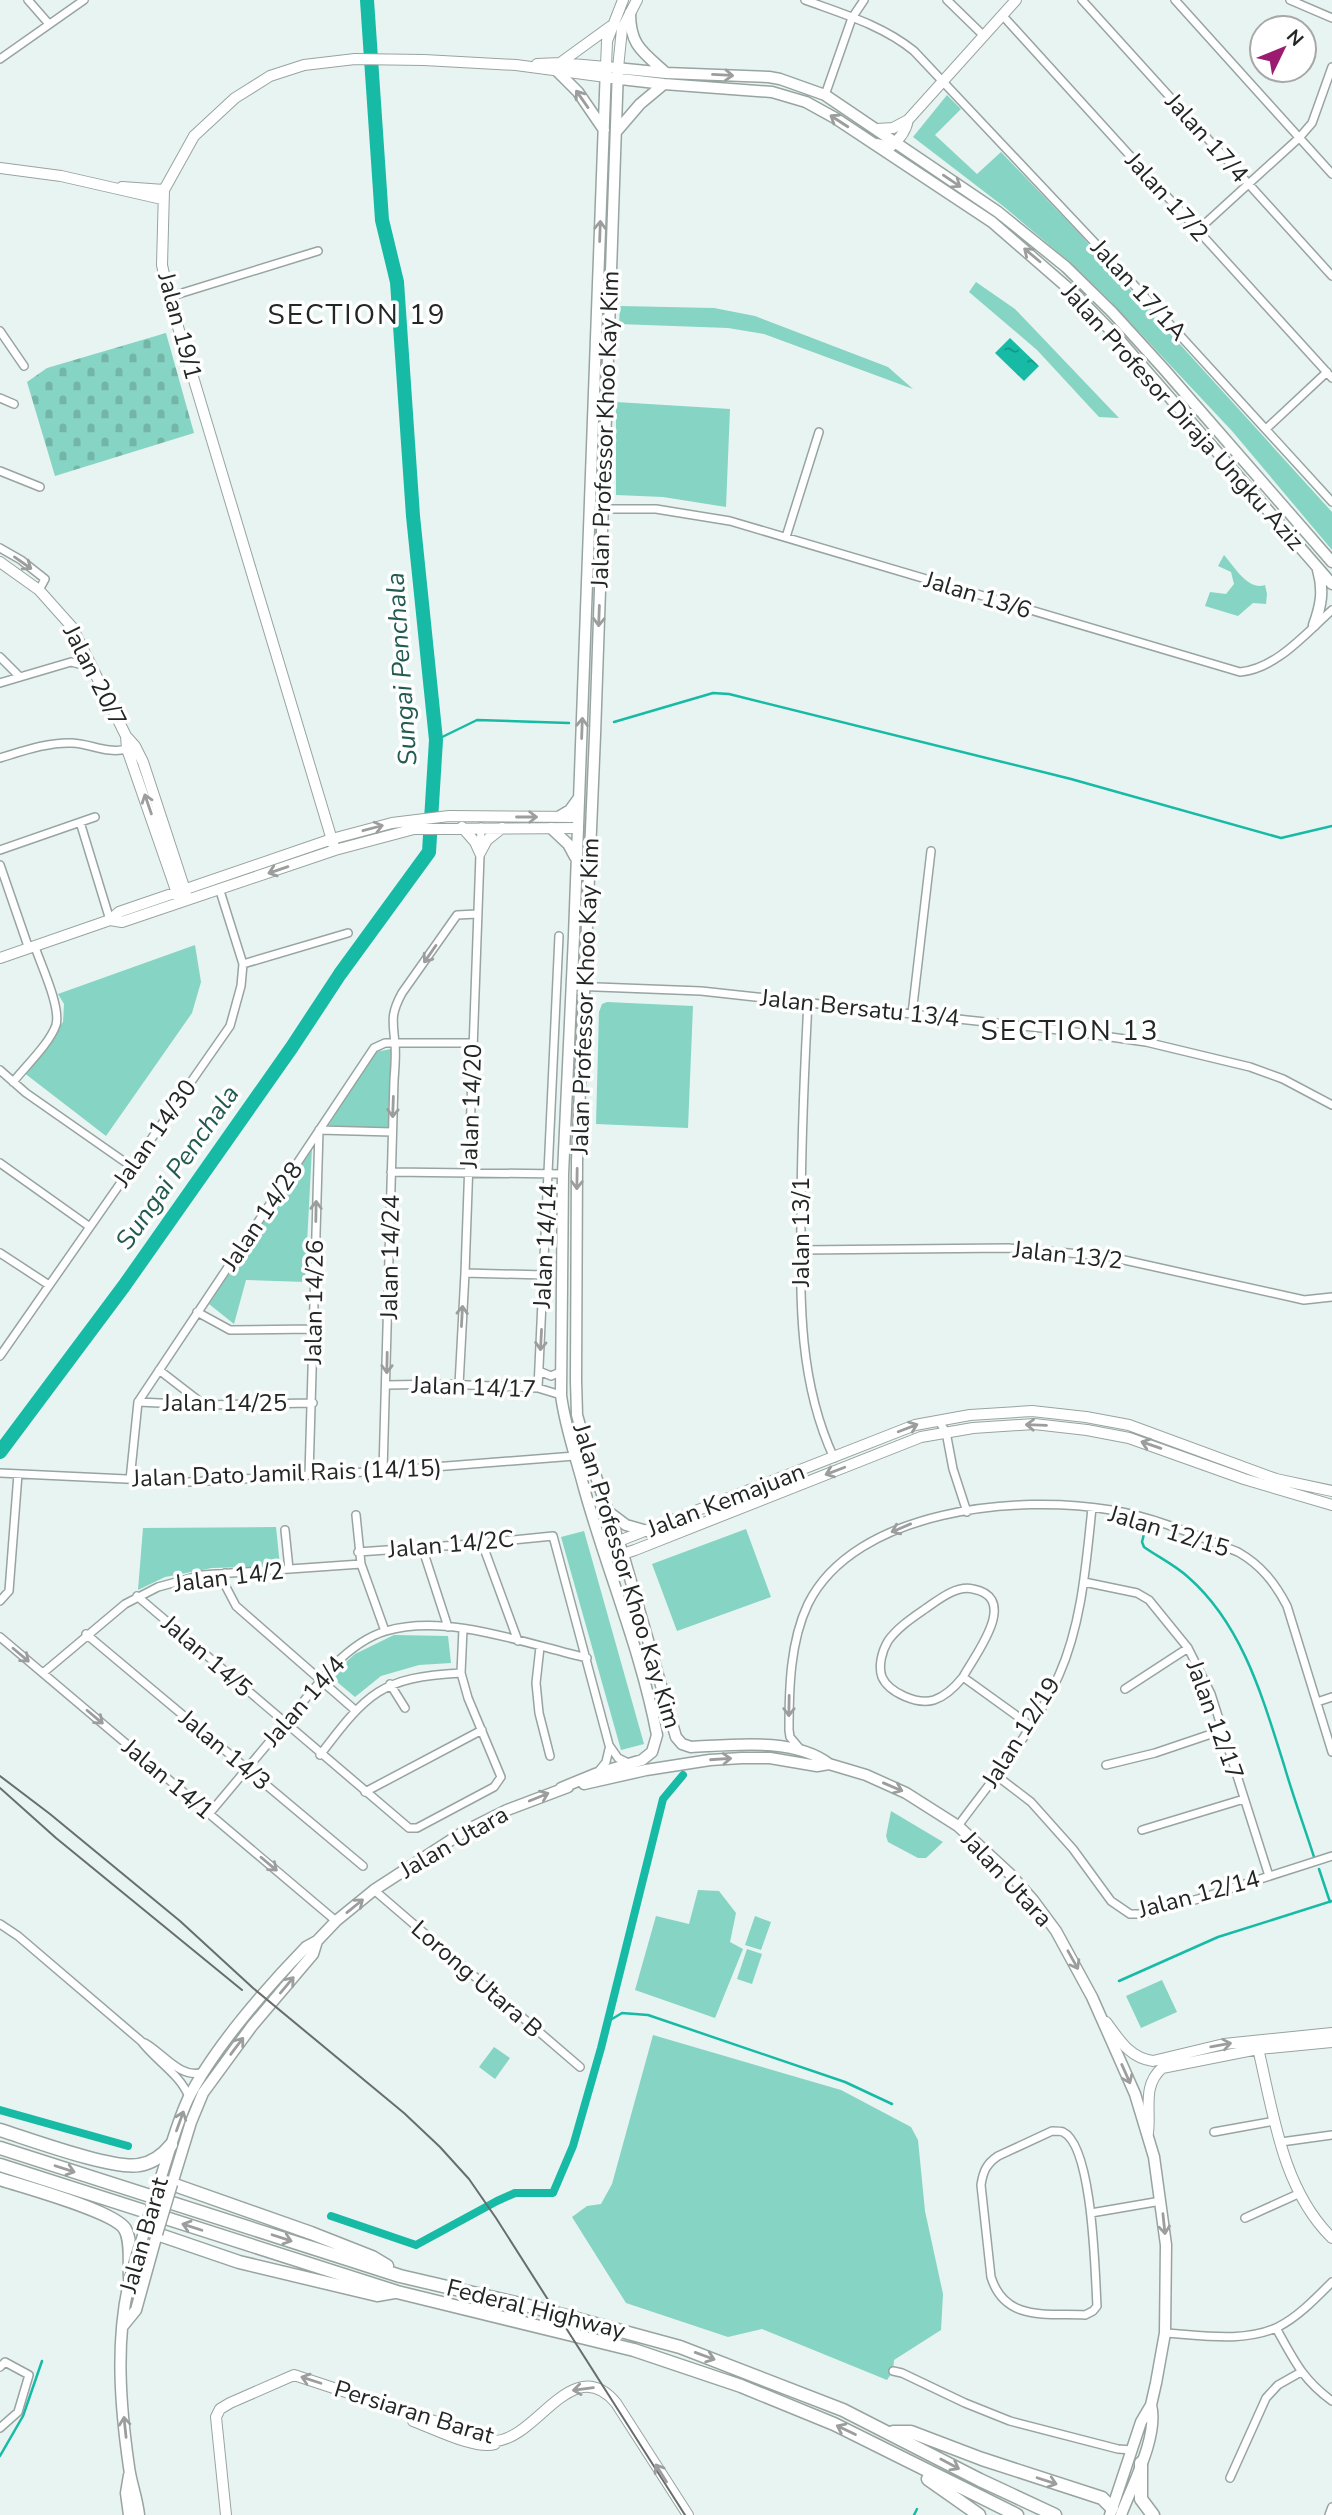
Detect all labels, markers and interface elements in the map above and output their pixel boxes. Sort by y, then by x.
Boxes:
north arrow [1248,14,1318,84]
text: N [1280,24,1309,52]
one-way arrow [711,68,734,81]
street label: Jalan 17/4 [1158,86,1256,190]
one-way arrow [575,90,589,109]
one-way arrow [830,114,849,129]
street label: Jalan 17/2 [1118,145,1216,249]
one-way arrow [941,174,961,188]
one-way arrow [594,220,607,243]
street label: Jalan 17/1A [1083,232,1195,348]
one-way arrow [1024,247,1042,263]
street label: Jalan 19/1 [150,268,210,383]
street label: Jalan Professor Khoo Kay Kim [583,270,627,589]
street label: Jalan Profesor Diraja Ungku Aziz [1054,276,1311,557]
district label: SECTION 19 [267,296,447,334]
one-way arrow [13,556,32,570]
street label: Jalan 13/6 [920,563,1035,626]
water label: Sungai Penchala [377,571,426,767]
one-way arrow [593,604,606,627]
street label: Jalan 20/7 [55,619,134,732]
one-way arrow [575,717,588,740]
one-way arrow [141,794,153,816]
one-way arrow [515,810,538,824]
one-way arrow [361,821,384,834]
street label: Jalan Professor Khoo Kay Kim [563,837,607,1156]
one-way arrow [267,865,289,877]
one-way arrow [423,944,437,963]
street label: Jalan Bersatu 13/4 [758,982,961,1034]
district label: SECTION 13 [980,1012,1160,1050]
street label: Jalan 14/20 [453,1043,489,1170]
street label: Jalan 14/30 [106,1073,204,1194]
water label: Sungai Penchala [108,1078,247,1257]
one-way arrow [387,1096,400,1119]
street label: Jalan 14/28 [213,1155,310,1277]
one-way arrow [570,1167,584,1190]
street label: Jalan 13/1 [785,1177,817,1288]
street label: Jalan 14/14 [526,1183,564,1310]
street label: Jalan 14/24 [373,1194,407,1321]
one-way arrow [309,1200,323,1223]
street label: Jalan 13/2 [1011,1233,1124,1277]
street label: Jalan 14/26 [297,1239,331,1366]
one-way arrow [456,1305,469,1328]
one-way arrow [534,1328,547,1351]
one-way arrow [381,1351,394,1374]
street label: Jalan 14/17 [410,1369,537,1405]
street label: Jalan 14/25 [162,1387,287,1419]
street label: Jalan Professor Khoo Kay Kim [565,1419,689,1732]
one-way arrow [1025,1419,1048,1432]
one-way arrow [896,1421,918,1433]
one-way arrow [1140,1438,1162,1450]
street label: Jalan Dato Jamil Rais (14/15) [131,1452,442,1494]
street label: Jalan Kemajuan [642,1455,809,1545]
one-way arrow [825,1466,847,1479]
street label: Jalan 12/15 [1104,1497,1233,1565]
street label: Jalan 14/2C [386,1523,515,1566]
one-way arrow [891,1523,912,1536]
street label: Jalan 14/2 [171,1554,286,1600]
street label: Jalan 14/5 [154,1607,259,1704]
one-way arrow [12,1647,30,1663]
street label: Jalan 14/4 [255,1649,352,1754]
street label: Jalan 12/17 [1178,1655,1251,1784]
street label: Jalan 12/19 [974,1671,1068,1794]
one-way arrow [783,1694,796,1717]
street label: Jalan 14/3 [172,1702,277,1798]
one-way arrow [86,1709,104,1725]
street label: Jalan 14/1 [115,1731,220,1827]
one-way arrow [709,1752,732,1765]
one-way arrow [882,1781,903,1794]
one-way arrow [528,1789,549,1802]
street label: Jalan Utara [393,1798,514,1886]
street label: Jalan Utara [954,1824,1060,1934]
one-way arrow [259,1856,277,1872]
street label: Jalan 12/14 [1134,1862,1263,1926]
one-way arrow [346,1898,364,1913]
street label: Lorong Utara B [405,1913,549,2045]
one-way arrow [1066,1949,1080,1969]
one-way arrow [279,1976,295,1994]
one-way arrow [230,2037,244,2056]
one-way arrow [1209,2038,1232,2051]
one-way arrow [1120,2063,1133,2084]
one-way arrow [174,2110,187,2132]
one-way arrow [54,2163,76,2176]
street label: Jalan Barat [112,2173,176,2297]
one-way arrow [1157,2213,1170,2235]
one-way arrow [181,2220,203,2233]
one-way arrow [270,2233,292,2245]
street label: Federal Highway [443,2271,629,2347]
one-way arrow [693,2351,715,2363]
one-way arrow [301,2373,323,2386]
street label: Persiaran Barat [330,2373,498,2452]
one-way arrow [572,2383,594,2396]
one-way arrow [118,2417,131,2439]
one-way arrow [836,2423,857,2437]
one-way arrow [940,2457,960,2471]
one-way arrow [653,2464,667,2484]
one-way arrow [1035,2475,1057,2488]

